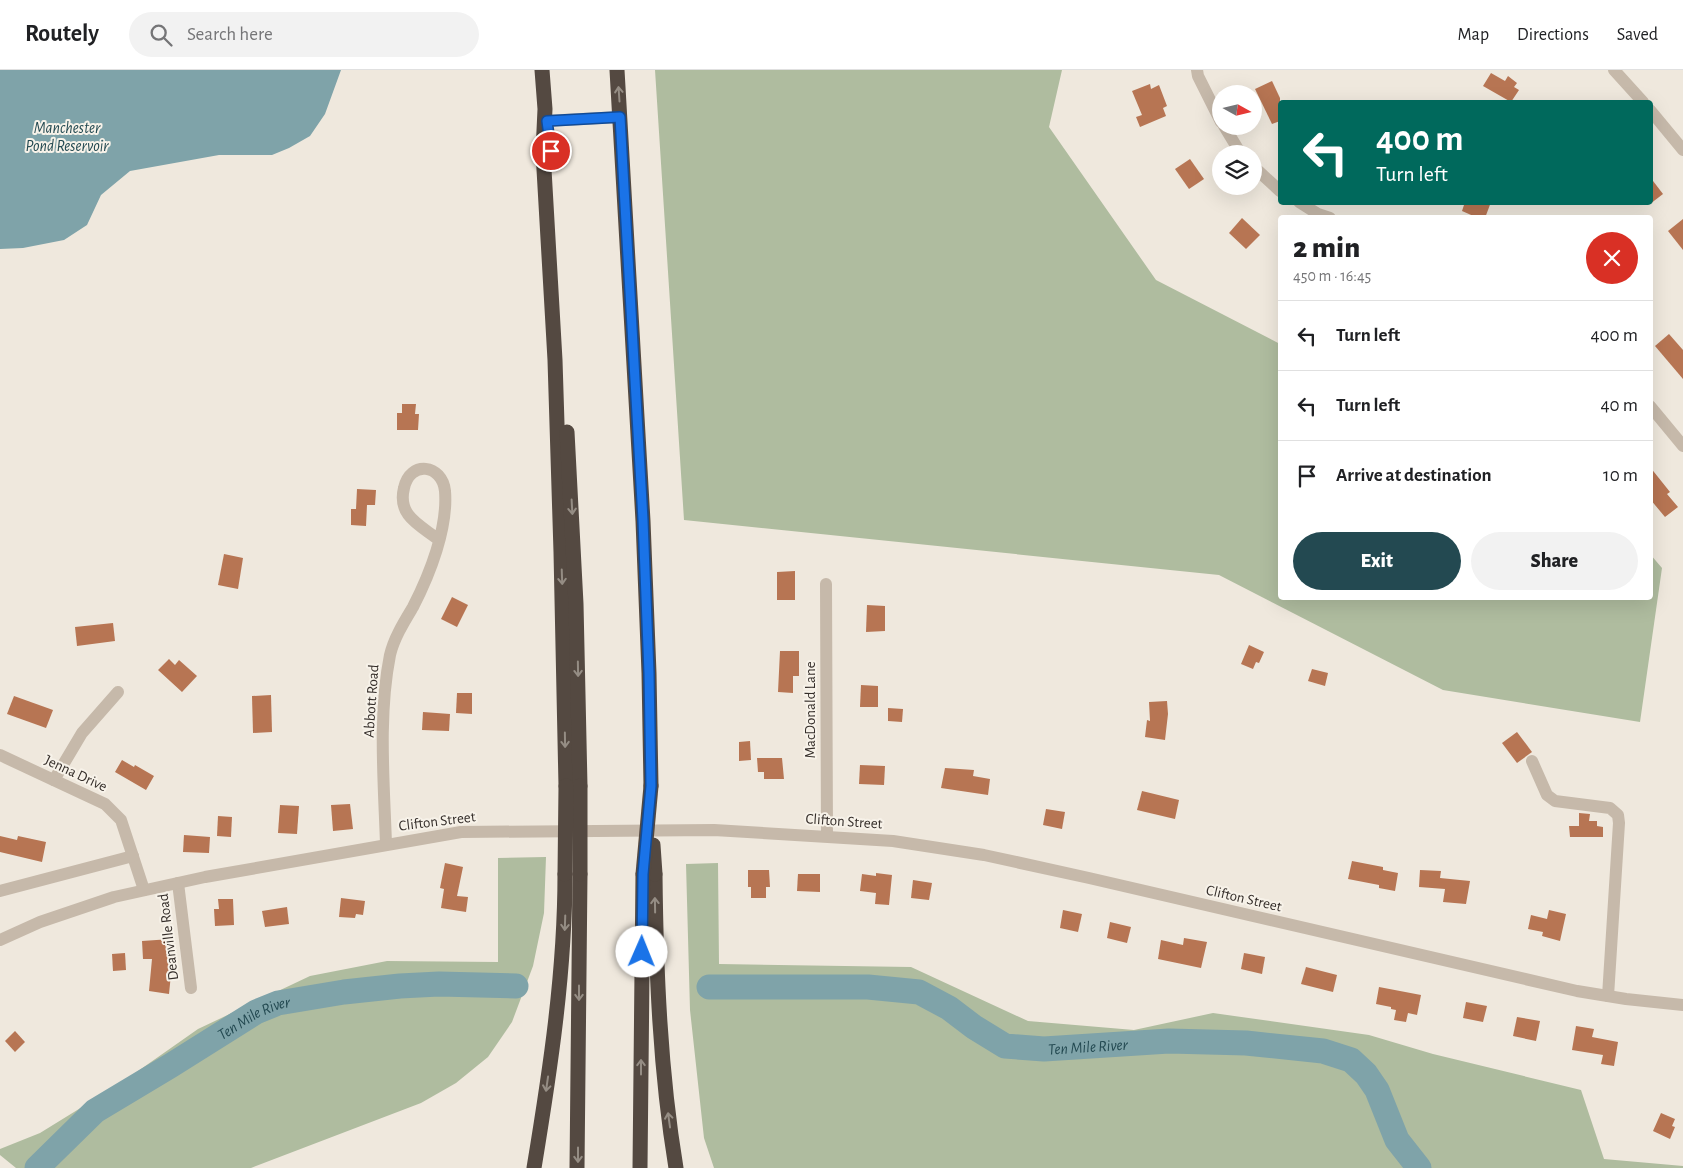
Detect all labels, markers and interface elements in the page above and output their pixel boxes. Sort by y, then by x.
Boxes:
search box [129,12,479,57]
icon: search [147,21,175,49]
text: Routely [25,22,99,46]
text: Search here [187,25,273,44]
text: Map [1458,26,1489,44]
text: Directions [1517,26,1589,44]
text: Saved [1617,26,1658,44]
north arrow [1212,85,1262,135]
map controls [1212,85,1262,195]
one-way arrow [614,86,623,102]
water label: Manchester Pond Reservoir [26,120,109,154]
icon: left [1293,120,1358,185]
text: 400 m [1376,122,1464,157]
pin [530,130,572,172]
icon: arrive [537,137,565,165]
button: layers [1212,145,1262,195]
text: Turn left [1376,163,1448,185]
button: close [1586,232,1638,284]
text: 2 min [1293,233,1360,263]
text: 450 m · 16:45 [1293,268,1371,284]
icon: left [1293,322,1321,350]
text: Turn left [1336,326,1400,345]
text: 400 m [1590,326,1638,345]
icon: left [1293,392,1321,420]
text: Turn left [1336,396,1400,415]
text: 40 m [1600,396,1638,415]
icon: arrive [1293,462,1321,490]
text: Arrive at destination [1336,466,1492,485]
text: 10 m [1603,466,1638,485]
one-way arrow [567,498,576,514]
button: Exit [1293,532,1461,590]
button: Share [1471,532,1638,590]
one-way arrow [557,568,567,585]
one-way arrow [573,660,583,677]
street label: MacDonald Lane [803,661,818,759]
street label: Abbott Road [361,664,382,738]
one-way arrow [560,731,570,747]
street label: Jenna Drive [42,752,109,794]
street label: Clifton Street [398,809,476,834]
street label: Clifton Street [805,811,883,832]
street label: Clifton Street [1205,883,1283,915]
street label: Deanville Road [156,892,181,981]
one-way arrow [650,898,660,914]
one-way arrow [560,914,569,930]
position arrow [615,925,667,977]
one-way arrow [574,984,584,1000]
water label: Ten Mile River [215,994,292,1043]
water label: Ten Mile River [1048,1037,1129,1058]
one-way arrow [636,1059,646,1076]
one-way arrow [541,1076,551,1092]
one-way arrow [664,1112,674,1128]
one-way arrow [573,1147,582,1163]

